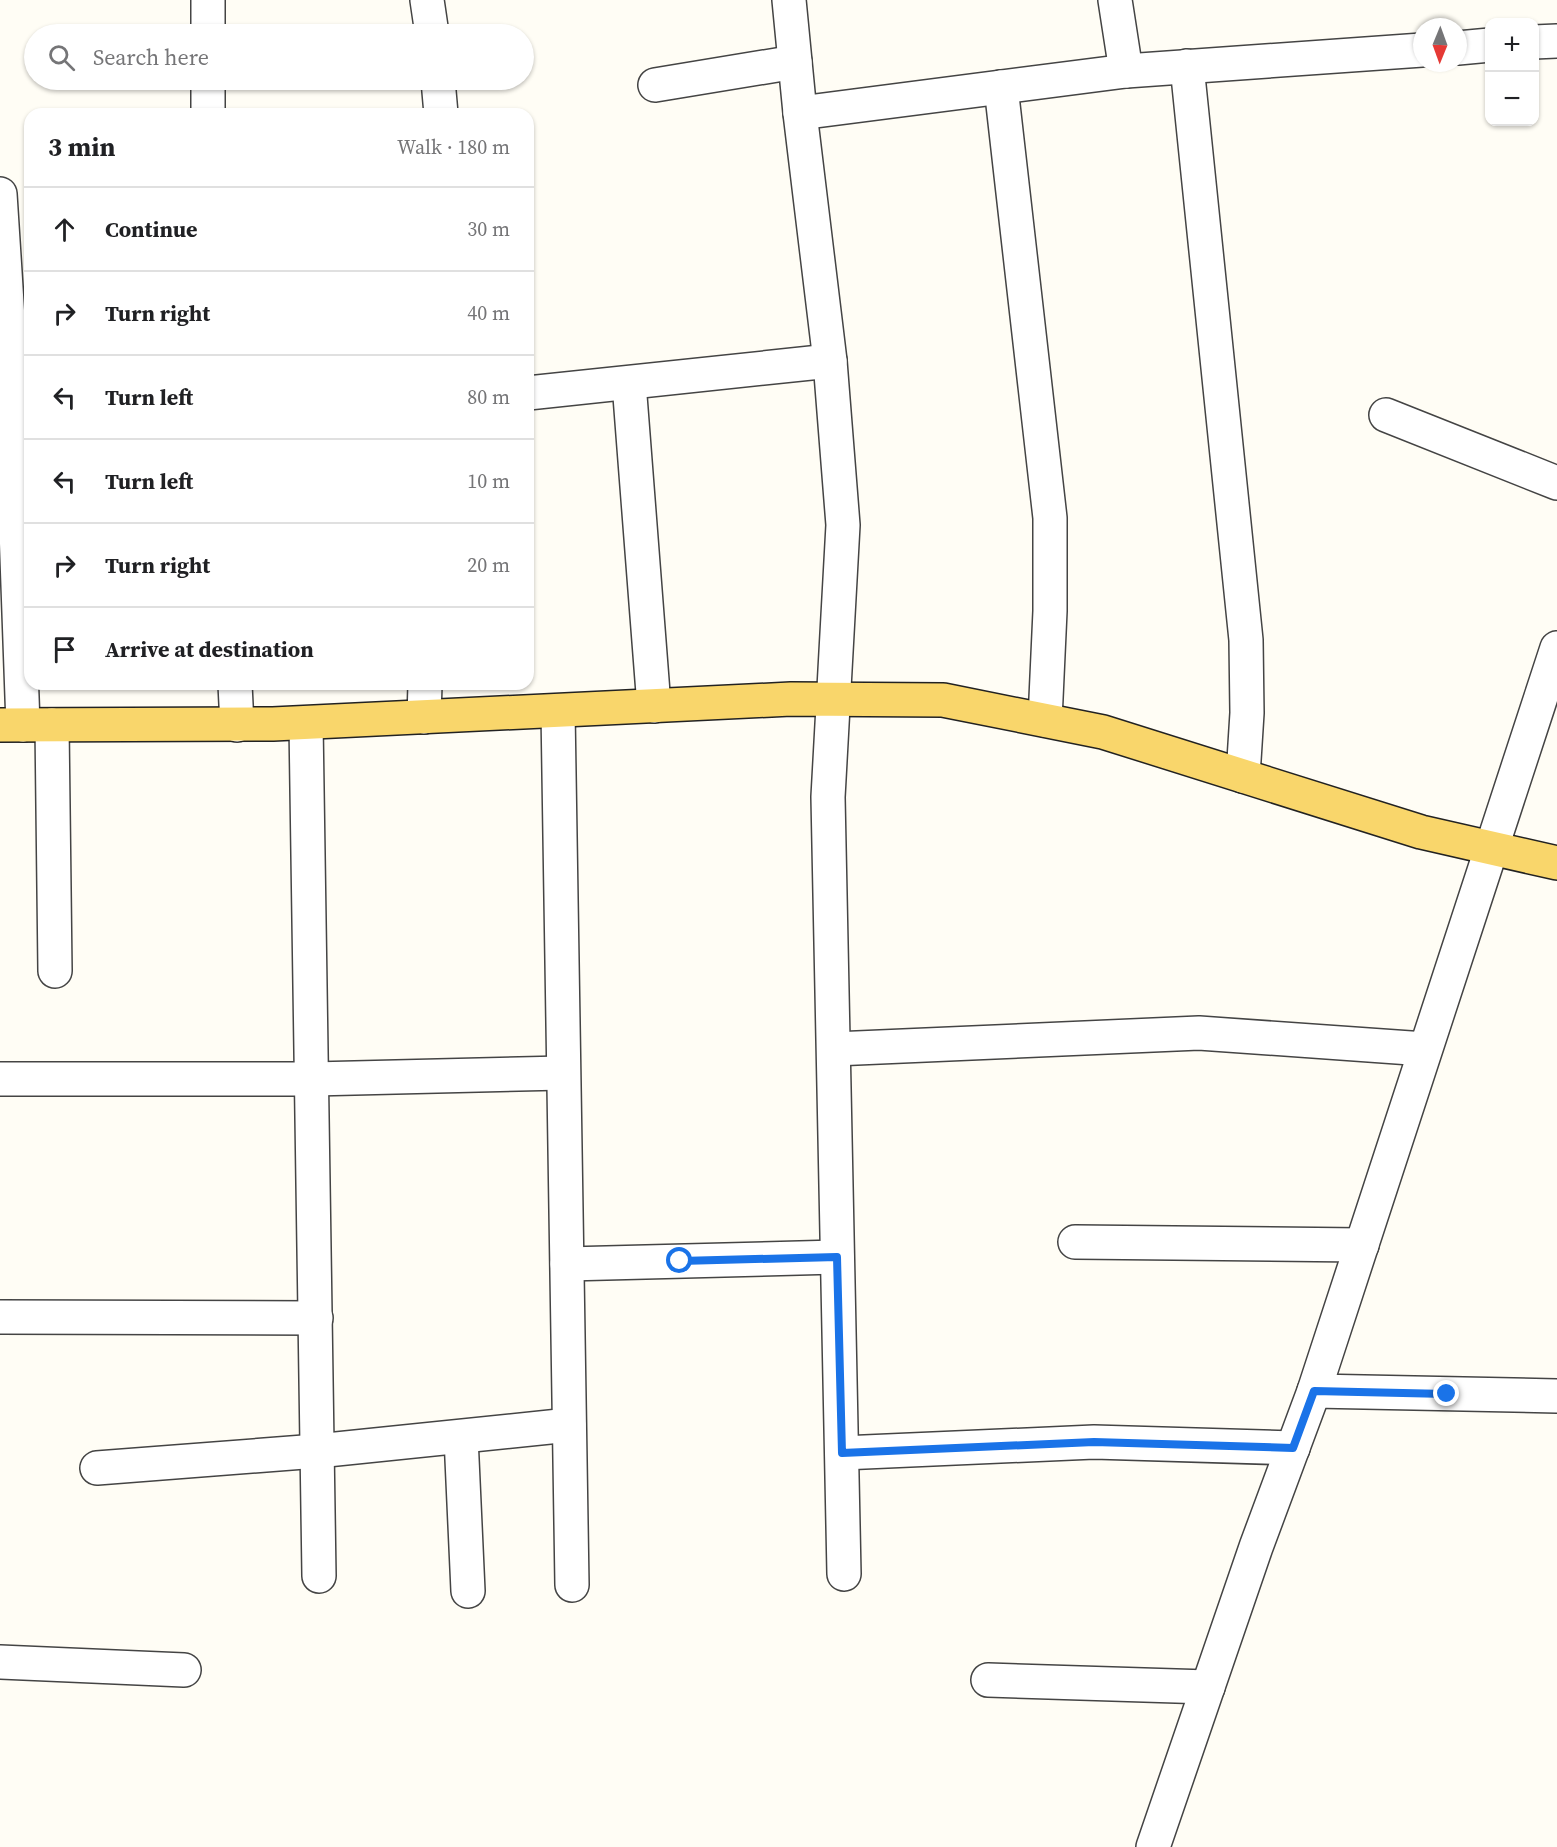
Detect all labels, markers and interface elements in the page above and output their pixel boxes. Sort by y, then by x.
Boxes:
north arrow [1413,18,1467,72]
map controls [1485,18,1539,126]
button: + [1485,18,1539,72]
search box [24,24,534,90]
icon: search [45,41,78,74]
text: Search here [93,42,209,72]
button: − [1485,72,1539,126]
text: 3 min [48,129,115,165]
text: Walk · 180 m [397,133,510,161]
icon: ahead [48,213,81,246]
text: Continue [105,214,198,244]
text: 30 m [467,215,510,243]
icon: right [48,297,81,330]
text: Turn right [105,298,210,328]
text: 40 m [467,299,510,327]
icon: left [48,381,81,414]
text: Turn left [105,382,193,412]
text: 80 m [467,383,510,411]
icon: left [48,465,81,498]
text: Turn left [105,466,193,496]
text: 10 m [467,467,510,495]
icon: right [48,549,81,582]
text: Turn right [105,550,210,580]
text: 20 m [467,551,510,579]
icon: arrive [48,633,81,666]
text: Arrive at destination [105,634,314,664]
route start [666,1247,692,1273]
route end [1433,1380,1459,1406]

